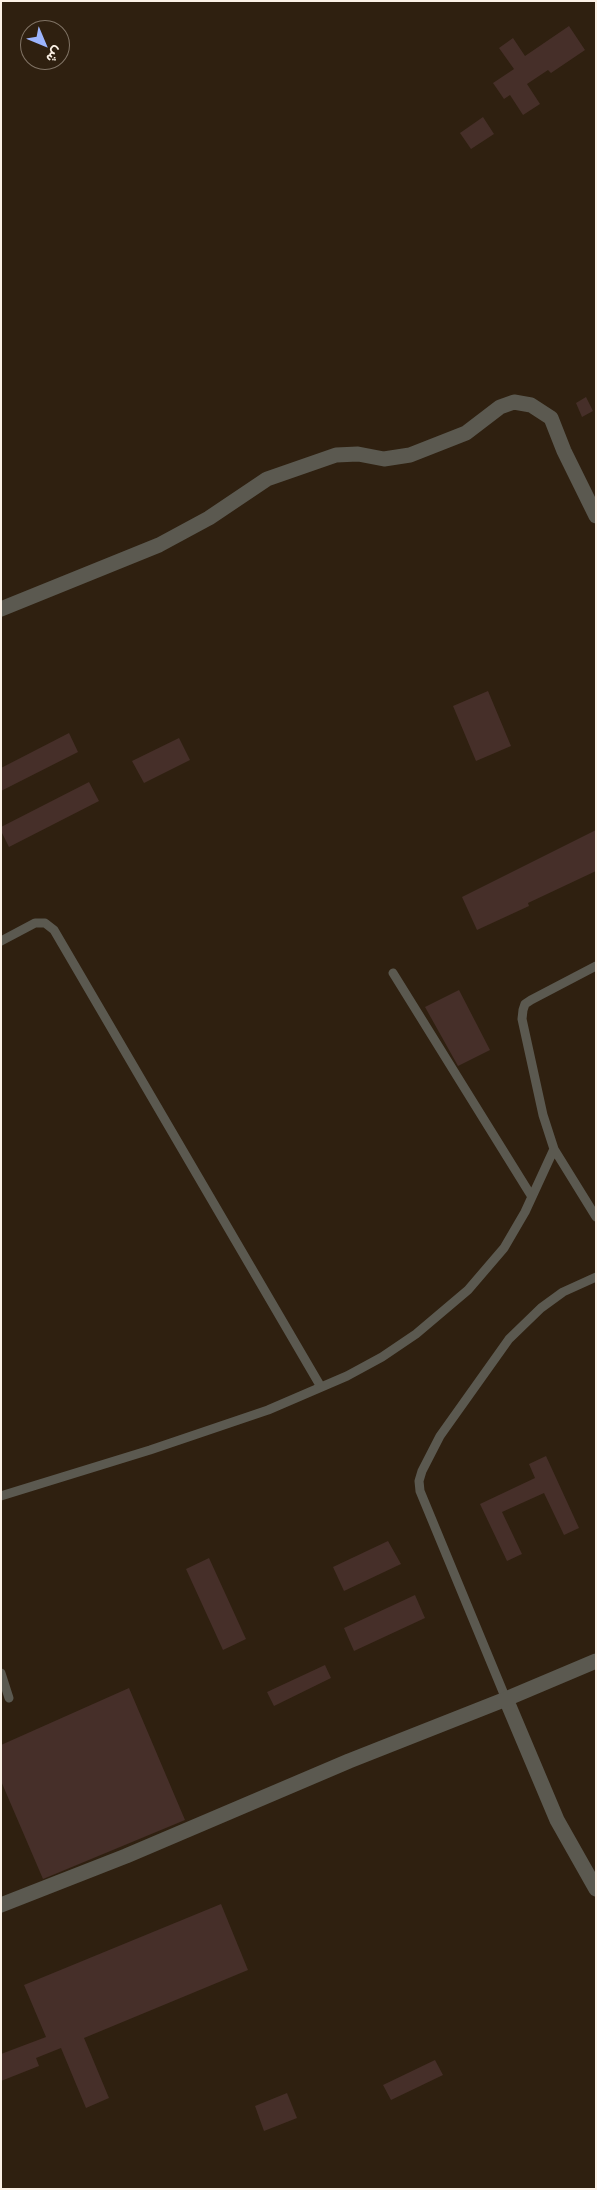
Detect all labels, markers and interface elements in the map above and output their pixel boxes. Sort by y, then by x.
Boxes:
north arrow [20,20,70,70]
text: ش [43,43,67,67]

